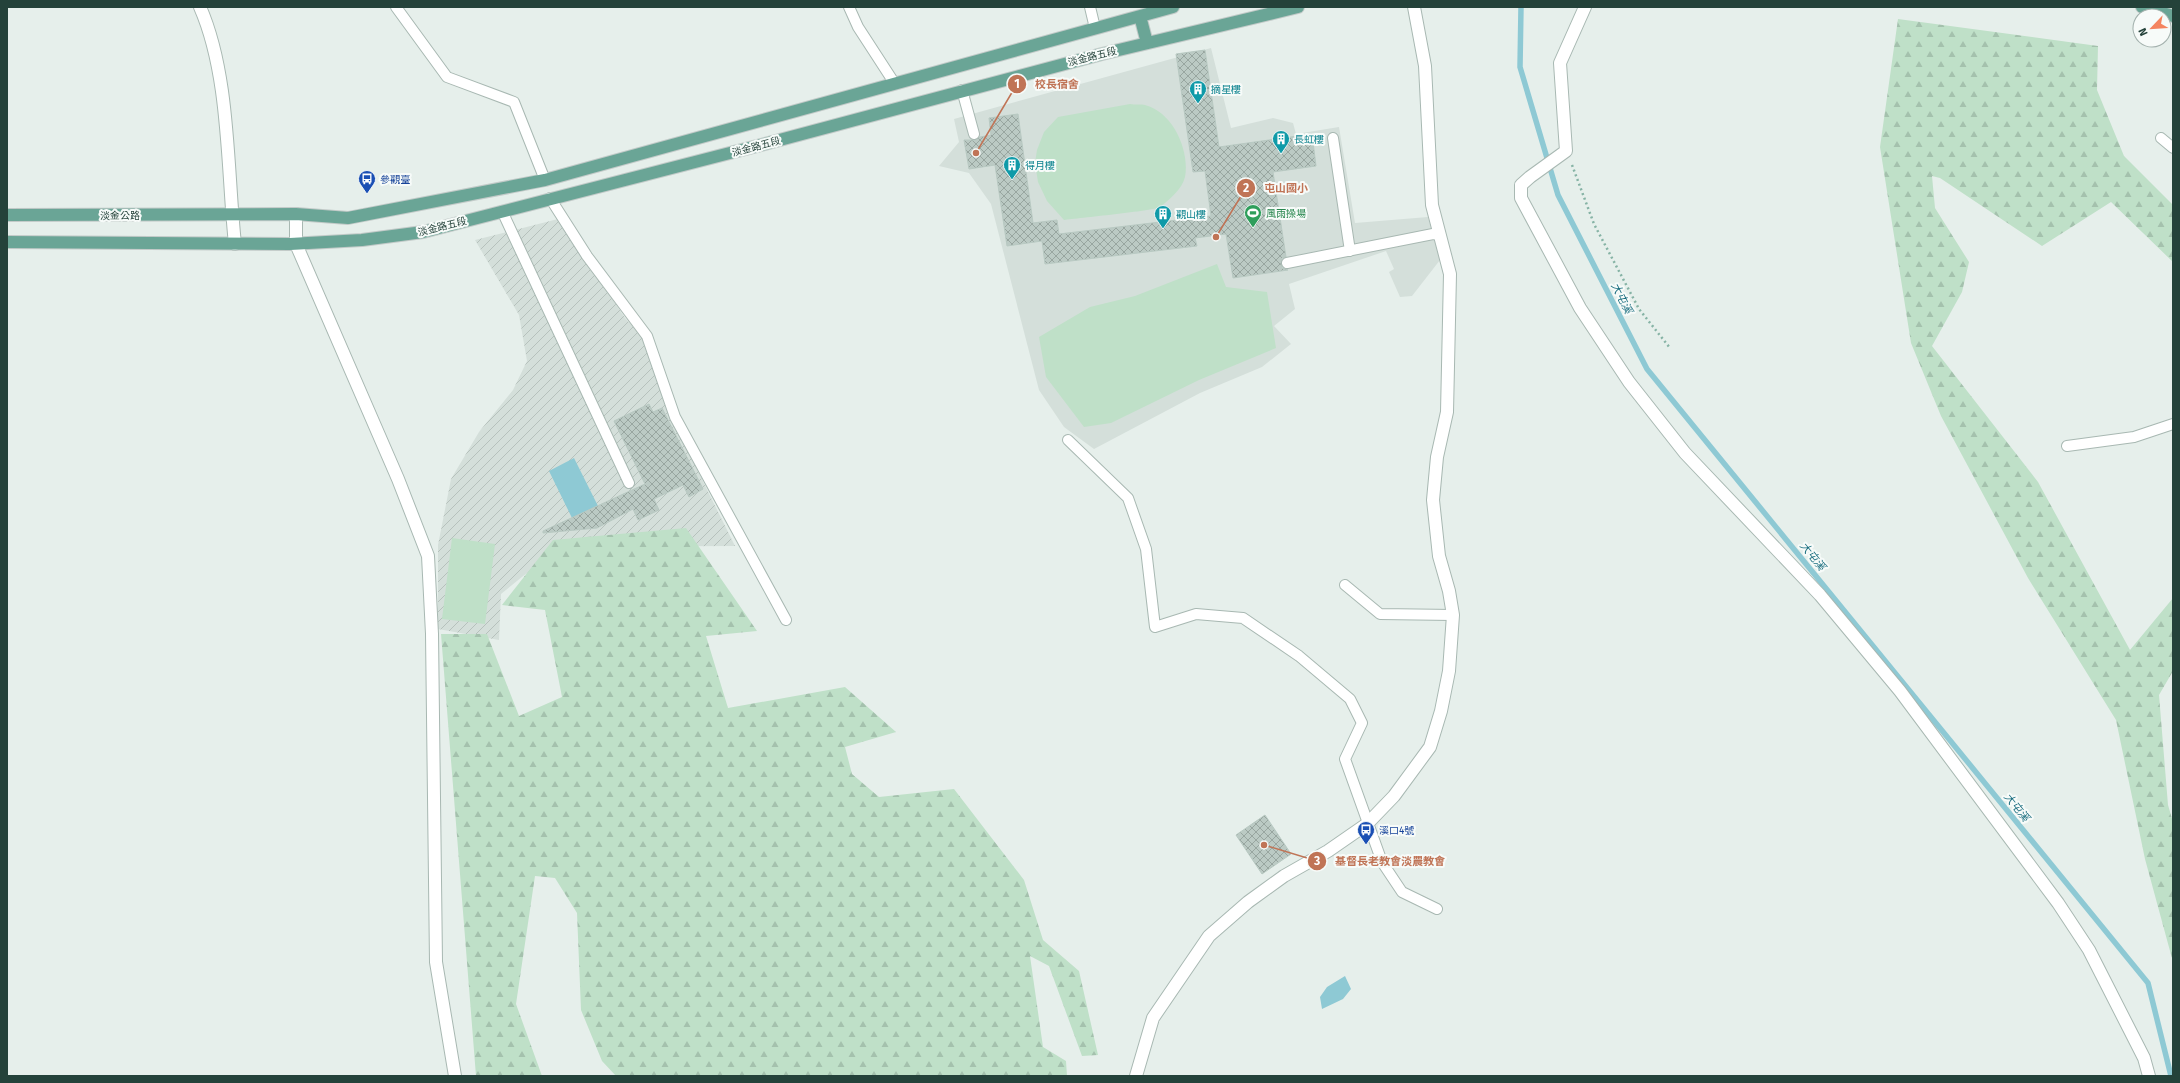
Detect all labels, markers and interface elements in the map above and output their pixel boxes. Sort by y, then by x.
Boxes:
north arrow [2132,8,2172,48]
text: N [2136,26,2151,38]
street label: 淡金路五段 [1067,45,1118,69]
callout: 校長宿舍 [1007,72,1087,95]
text: 1 [1014,77,1020,91]
text: 校長宿舍 [1035,78,1079,91]
building icon: 摘星樓 [1188,79,1208,104]
place label: 摘星樓 [1211,84,1241,96]
building icon: 長虹樓 [1271,129,1291,154]
place label: 長虹樓 [1294,134,1324,146]
street label: 淡金路五段 [731,135,782,159]
building icon: 得月樓 [1002,155,1022,180]
place label: 得月樓 [1025,160,1055,172]
bus stop icon: 參觀臺 [357,169,377,194]
place label: 參觀臺 [380,174,410,186]
callout: 屯山國小 [1236,176,1316,199]
text: 2 [1243,181,1249,195]
text: 屯山國小 [1264,182,1308,195]
sports icon: 風雨操場 [1243,203,1263,228]
building icon: 觀山樓 [1153,204,1173,229]
place label: 風雨操場 [1266,208,1306,220]
place label: 觀山樓 [1176,209,1206,221]
street label: 淡金公路 [100,210,140,222]
street label: 淡金路五段 [417,215,468,239]
water label: 大屯溪 [1608,281,1636,318]
water label: 大屯溪 [1797,539,1829,575]
water label: 大屯溪 [2001,790,2033,826]
bus stop icon: 溪口4號 [1356,820,1376,845]
place label: 溪口4號 [1379,825,1414,837]
callout: 基督長老教會淡農教會 [1307,849,1453,872]
text: 3 [1313,854,1320,868]
text: 基督長老教會淡農教會 [1335,855,1445,868]

